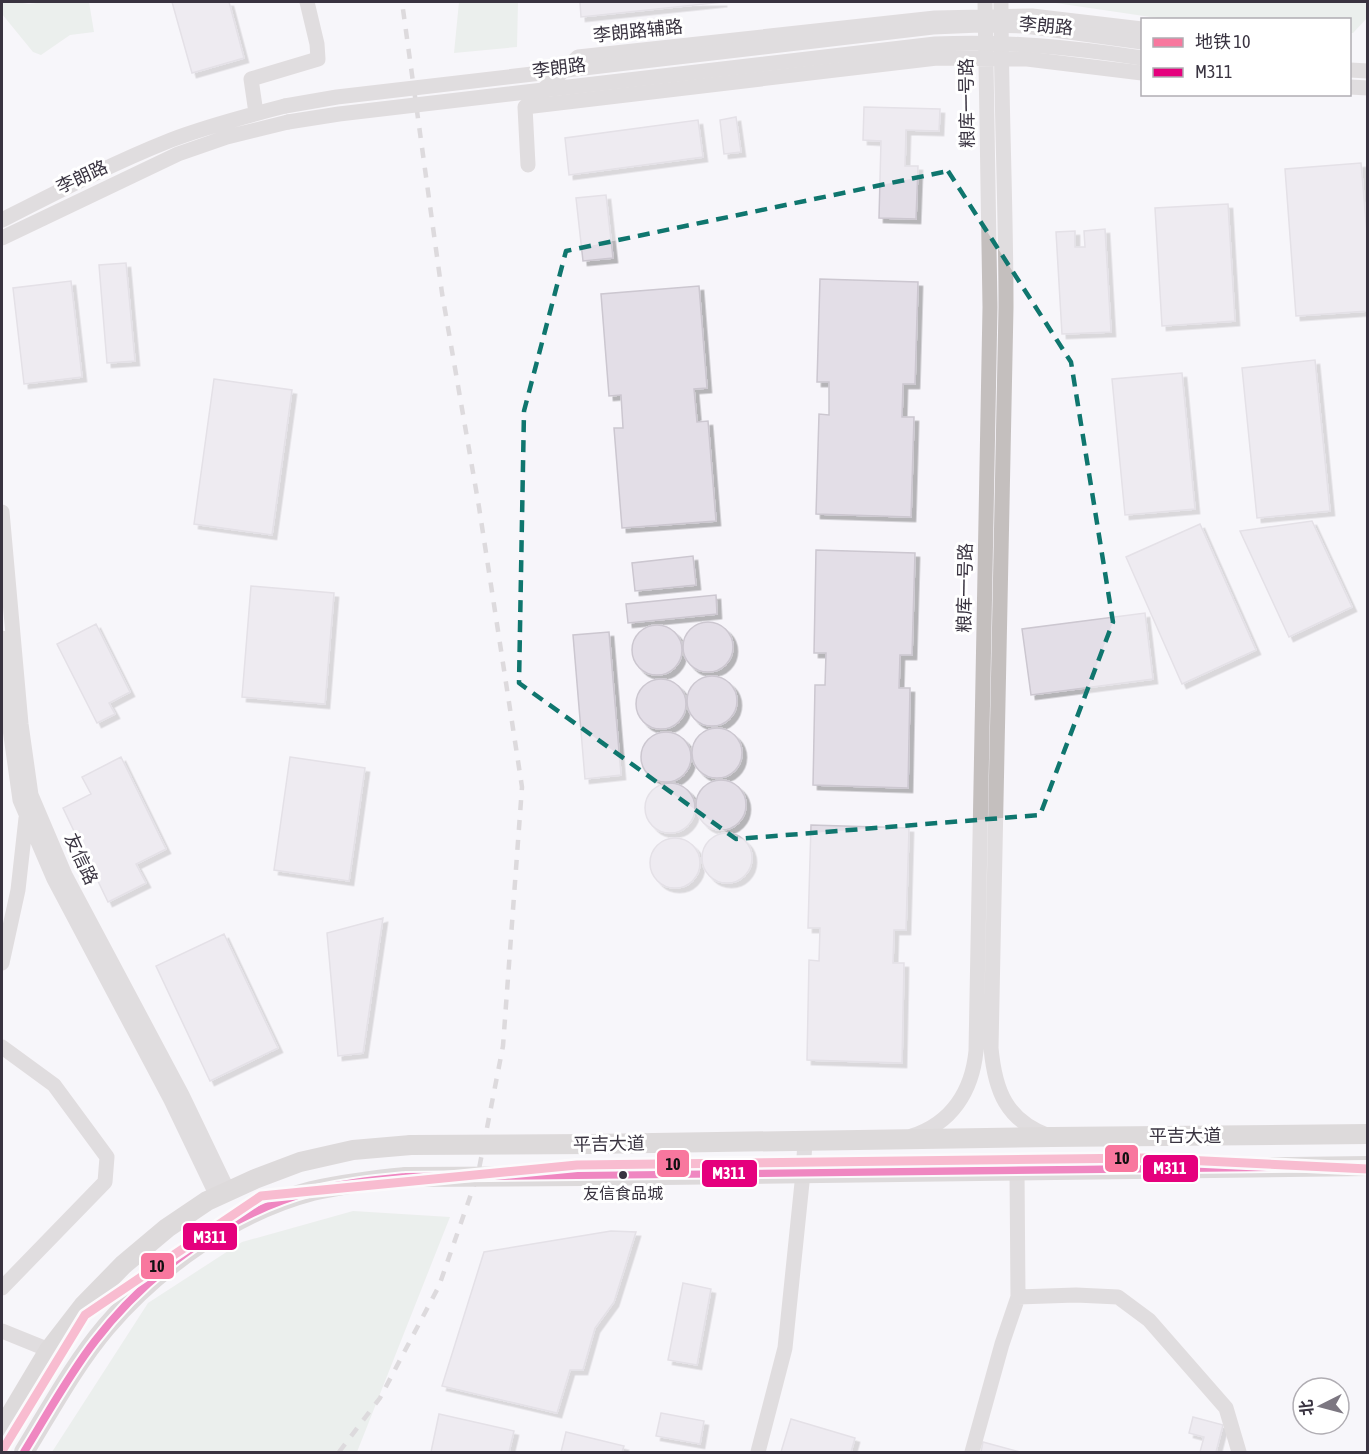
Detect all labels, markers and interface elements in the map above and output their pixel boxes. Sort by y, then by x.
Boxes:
street label: 李朗路 [1018,13,1074,38]
street label: 李朗路辅路 [592,15,684,46]
legend [1141,18,1351,96]
text: 地铁 10 [1195,31,1250,52]
street label: 李朗路 [531,54,587,81]
street label: 粮库一号路 [955,58,978,148]
text: M311 [1195,61,1232,82]
street label: 李朗路 [53,156,111,197]
street label: 粮库一号路 [953,543,976,633]
street label: 友信路 [61,830,102,888]
street label: 平吉大道 [1149,1125,1221,1146]
street label: 平吉大道 [573,1132,645,1155]
line badge: 10 [1104,1144,1139,1173]
line badge: 10 [656,1149,690,1178]
text: 10 [1114,1149,1130,1167]
line badge: M311 [1142,1154,1199,1183]
text: 10 [665,1155,681,1173]
line badge: M311 [701,1159,758,1188]
text: M311 [1153,1159,1187,1177]
text: M311 [712,1164,746,1182]
marker: 友信食品城 [617,1169,629,1181]
place label: 友信食品城 [583,1184,663,1202]
line badge: M311 [182,1222,238,1251]
text: M311 [193,1228,227,1246]
line badge: 10 [140,1252,175,1280]
text: 10 [149,1257,165,1275]
north arrow [1291,1376,1351,1436]
text: 北 [1296,1399,1316,1416]

